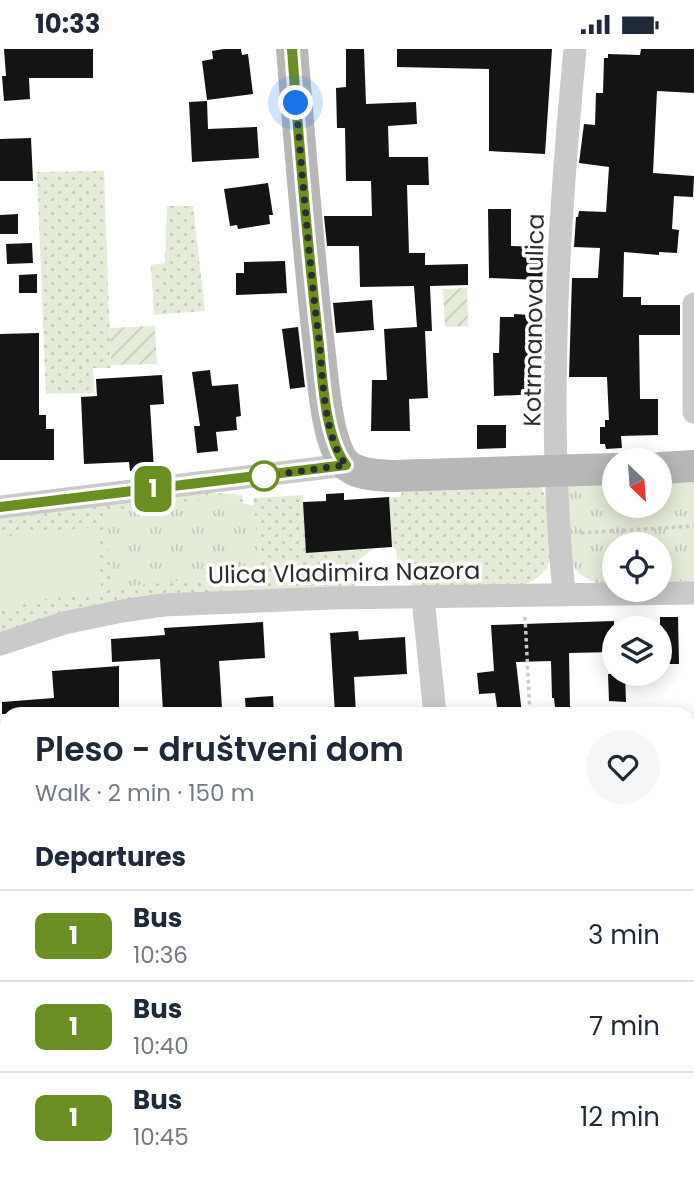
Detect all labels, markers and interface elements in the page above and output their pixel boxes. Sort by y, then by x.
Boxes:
text: 10:33 [35,6,101,42]
your location [278,85,313,120]
street label: Kotrmanova ulica [515,213,552,427]
north arrow [602,448,672,518]
map controls [602,448,672,686]
unlabelled marker [249,461,279,491]
line badge: 1 [130,466,176,512]
text: 1 [148,472,158,505]
button: locate [602,532,672,602]
street label: Ulica Vladimira Nazora [207,554,480,591]
button: layers [602,616,672,686]
text: Pleso - društveni dom [35,726,404,773]
button: heart [586,730,660,804]
text: Walk · 2 min · 150 m [35,777,254,809]
text: Departures [35,839,186,875]
text: Bus [133,900,182,936]
text: 3 min [588,917,660,953]
text: 1 [69,919,78,952]
text: 10:36 [133,939,188,971]
text: Bus [133,991,182,1027]
text: 7 min [589,1008,660,1044]
text: 1 [69,1010,78,1043]
text: 10:40 [133,1030,189,1062]
text: Bus [133,1082,182,1118]
text: 12 min [580,1099,660,1135]
text: 1 [69,1101,78,1134]
text: 10:45 [133,1121,189,1153]

